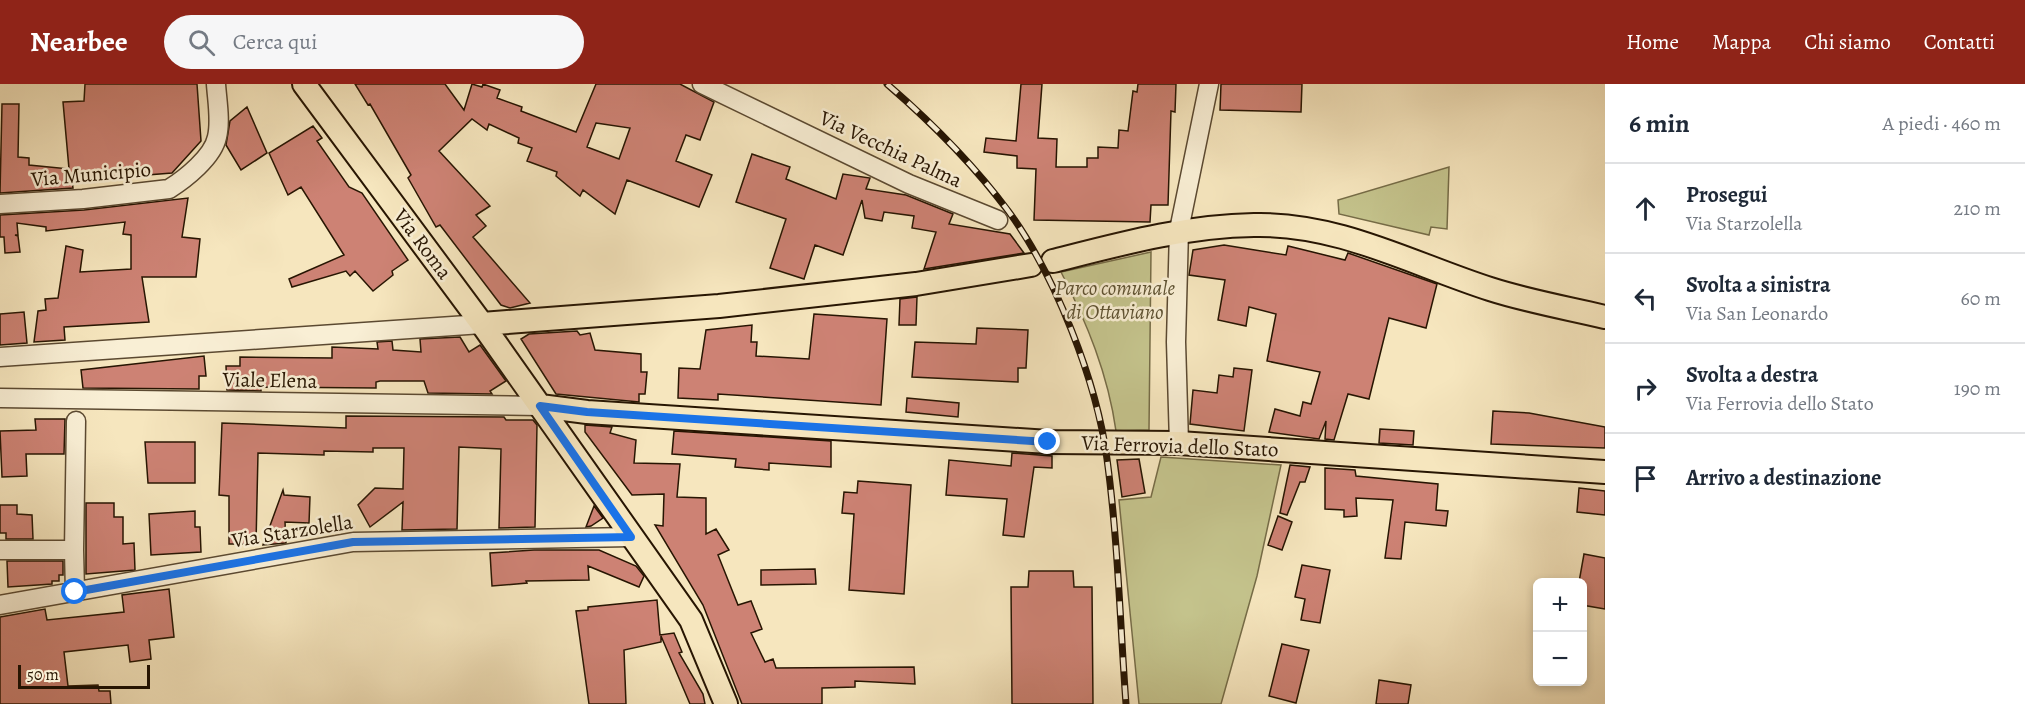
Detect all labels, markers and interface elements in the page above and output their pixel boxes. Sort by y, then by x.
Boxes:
search box [164,15,584,69]
text: Nearbee [30,23,128,61]
icon: search [185,26,218,59]
text: Cerca qui [233,27,317,57]
text: Home [1626,28,1679,56]
text: Mappa [1712,28,1771,56]
text: Chi siamo [1804,28,1891,56]
text: Contatti [1924,28,1995,56]
street label: Via Vecchia Palma [814,103,967,194]
text: 6 min [1629,106,1690,141]
text: A piedi · 460 m [1882,110,2001,137]
street label: Via Municipio [29,155,152,193]
text: Prosegui [1686,180,1767,210]
icon: ahead [1629,192,1662,225]
text: 210 m [1953,195,2001,222]
street label: Via Roma [387,202,459,285]
text: Via Starzolella [1686,210,1803,237]
text: Svolta a sinistra [1686,270,1831,300]
park label: Parco comunale di Ottaviano [1055,274,1175,326]
icon: left [1629,282,1662,315]
text: 60 m [1961,285,2001,312]
text: Via San Leonardo [1686,300,1828,327]
text: Svolta a destra [1686,360,1818,390]
street label: Viale Elena [221,365,318,395]
icon: right [1629,372,1662,405]
text: 190 m [1954,375,2001,402]
text: Via Ferrovia dello Stato [1686,390,1874,417]
route end [1034,428,1060,454]
street label: Via Ferrovia dello Stato [1080,429,1279,463]
icon: arrive [1629,462,1662,495]
text: Arrivo a destinazione [1686,463,1881,493]
street label: Via Starzolella [228,508,355,555]
route start [61,578,87,604]
map controls [1533,578,1587,686]
button: + [1533,578,1587,632]
button: − [1533,632,1587,686]
scale bar [18,662,150,690]
text: 50 m [27,664,59,686]

